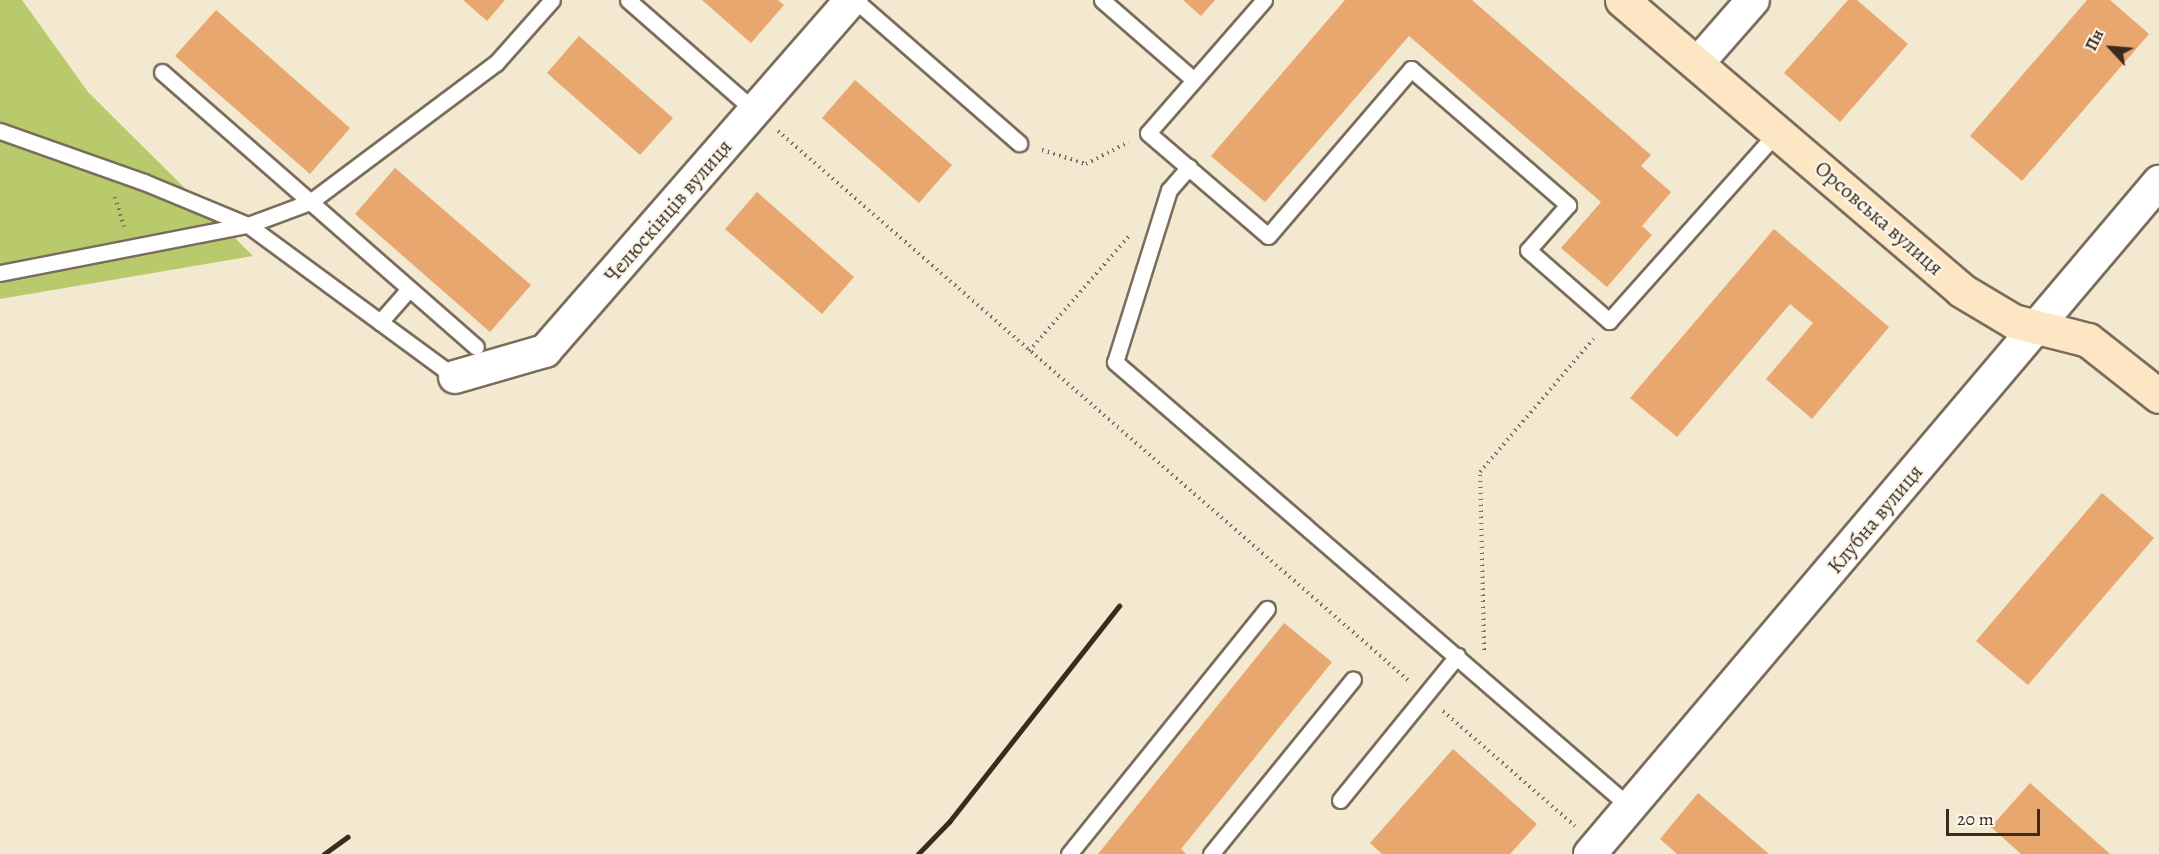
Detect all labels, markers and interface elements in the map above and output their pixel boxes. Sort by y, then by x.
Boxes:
north arrow [2081,18,2141,78]
text: Пн [2080,26,2109,54]
street label: Челюскінців вулиця [599,134,737,288]
street label: Орсовська вулиця [1810,155,1948,281]
street label: Клубна вулиця [1822,459,1928,579]
scale bar [1949,797,2044,835]
text: 20 m [1957,807,1994,831]

